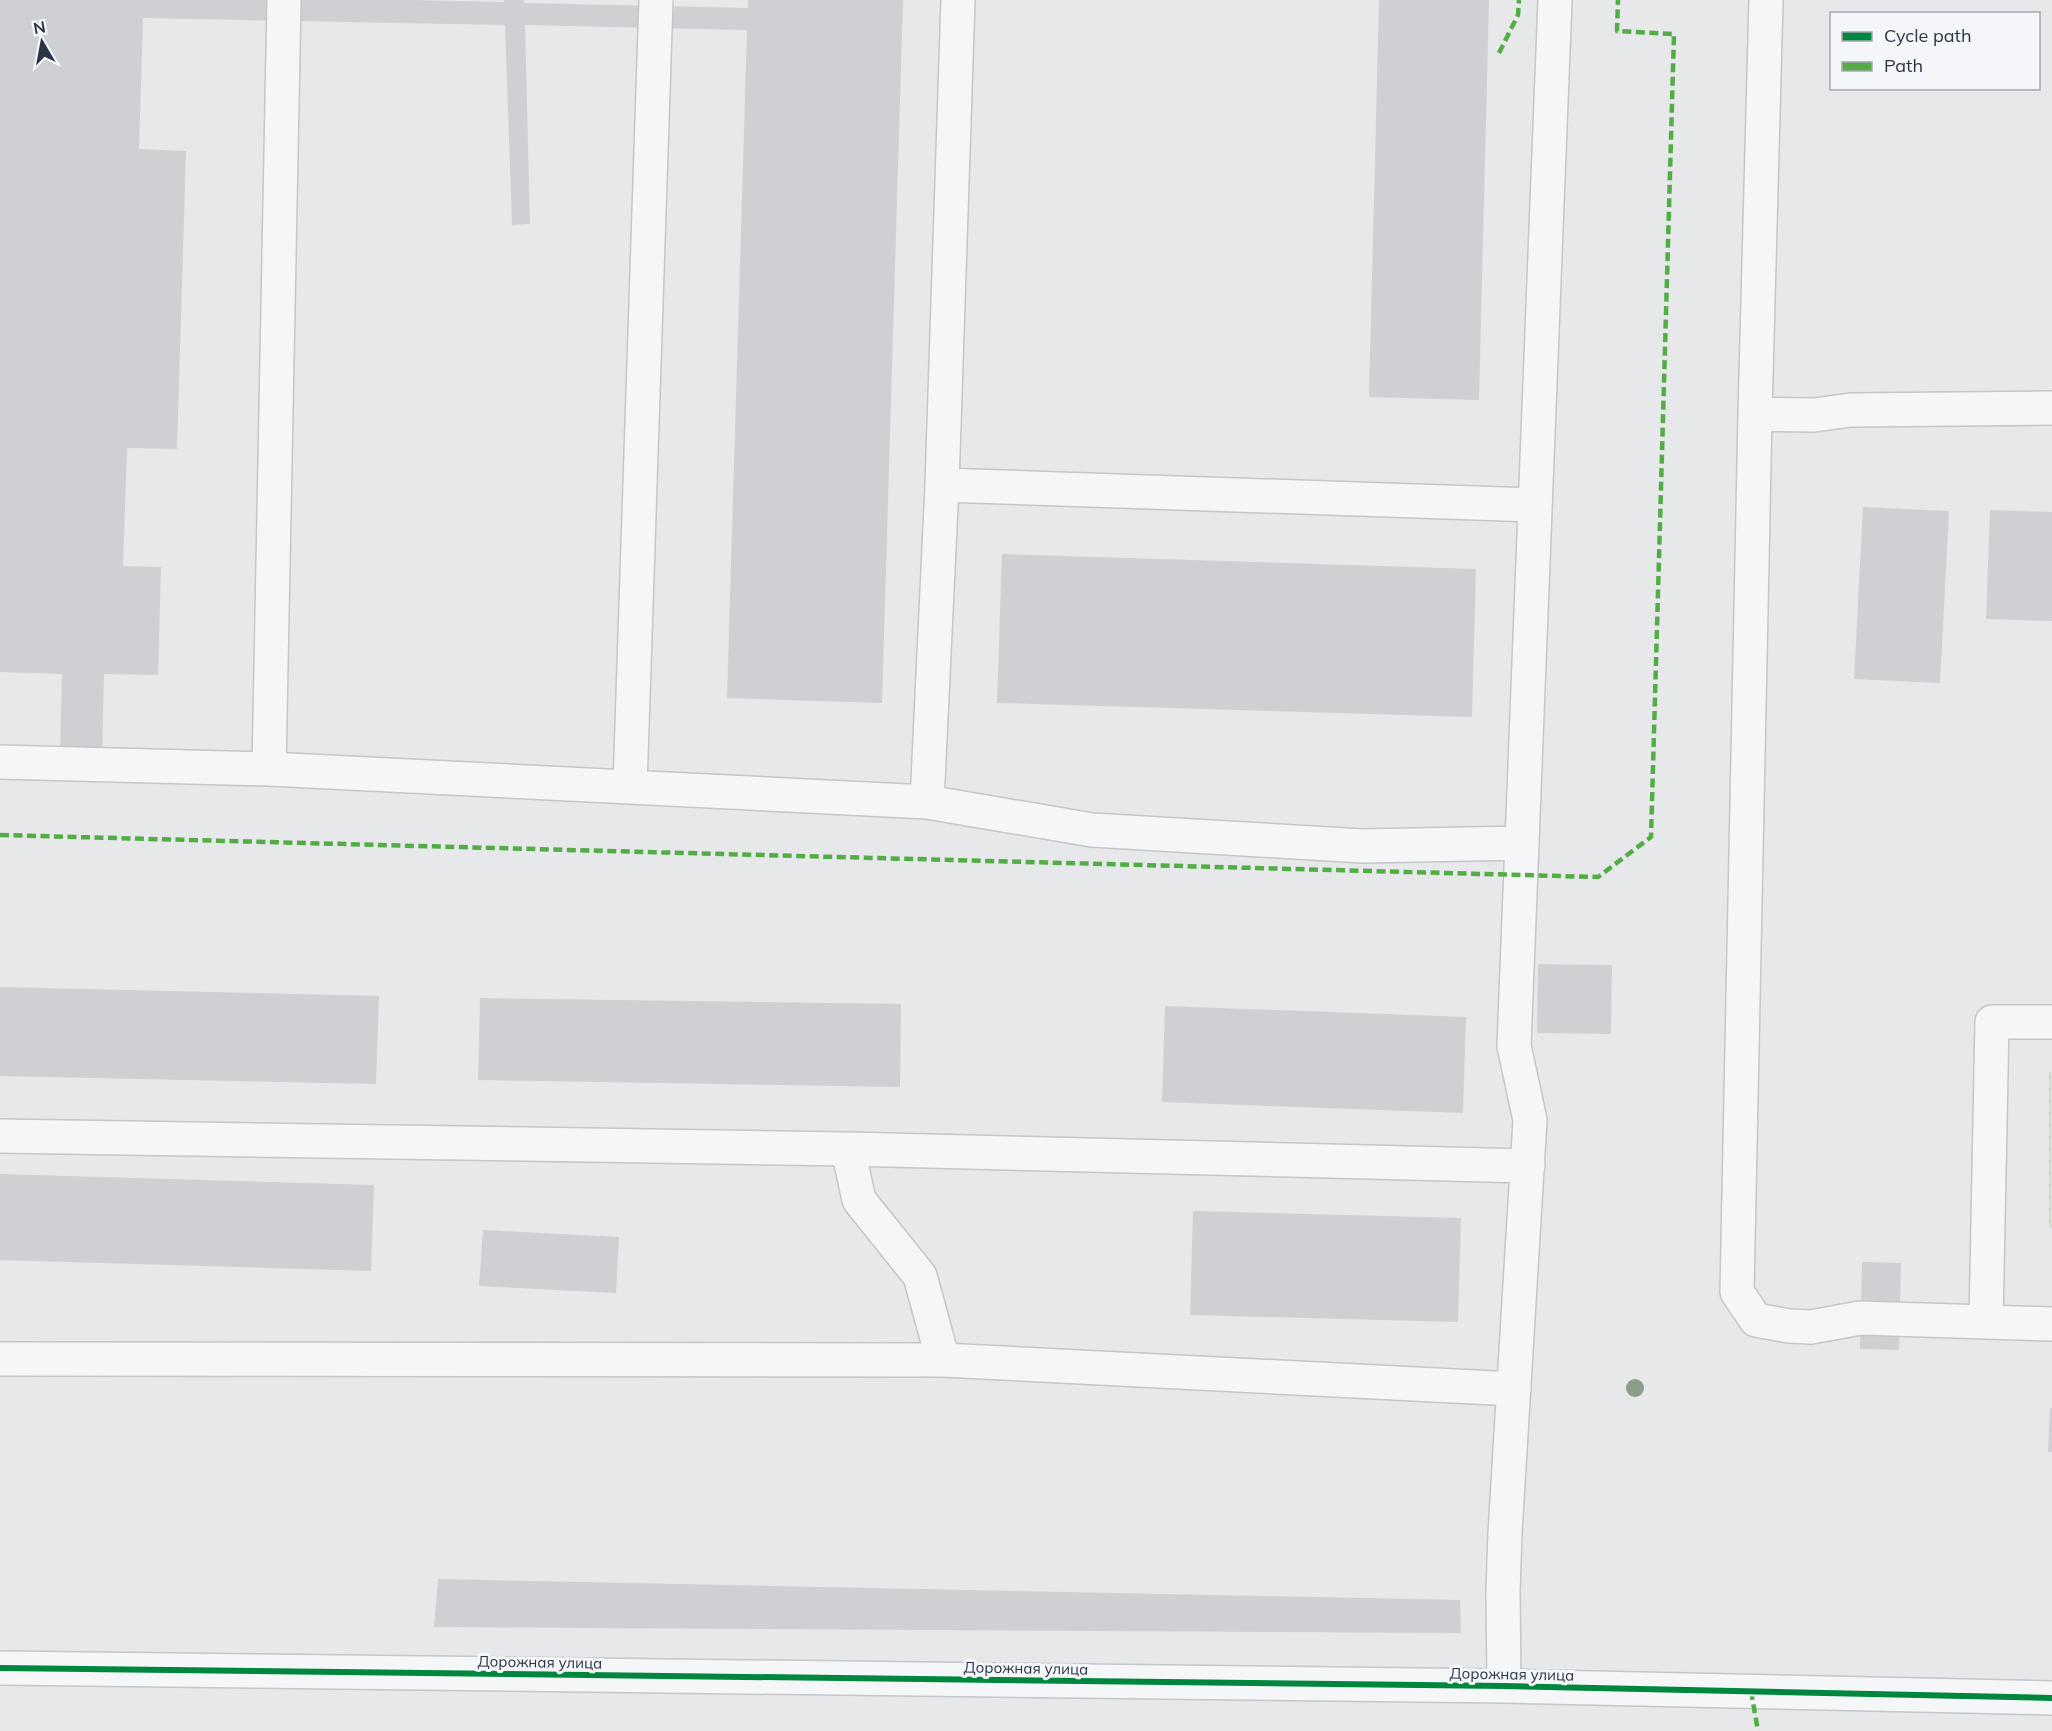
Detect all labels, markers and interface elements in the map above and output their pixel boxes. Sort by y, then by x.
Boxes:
north arrow [12,12,72,72]
legend [1830,12,2040,90]
text: N [32,16,47,38]
text: Cycle path [1884,24,1971,47]
text: Path [1884,54,1923,77]
street label: Дорожная улица [477,1651,603,1673]
street label: Дорожная улица [963,1657,1089,1679]
street label: Дорожная улица [1449,1663,1575,1685]

